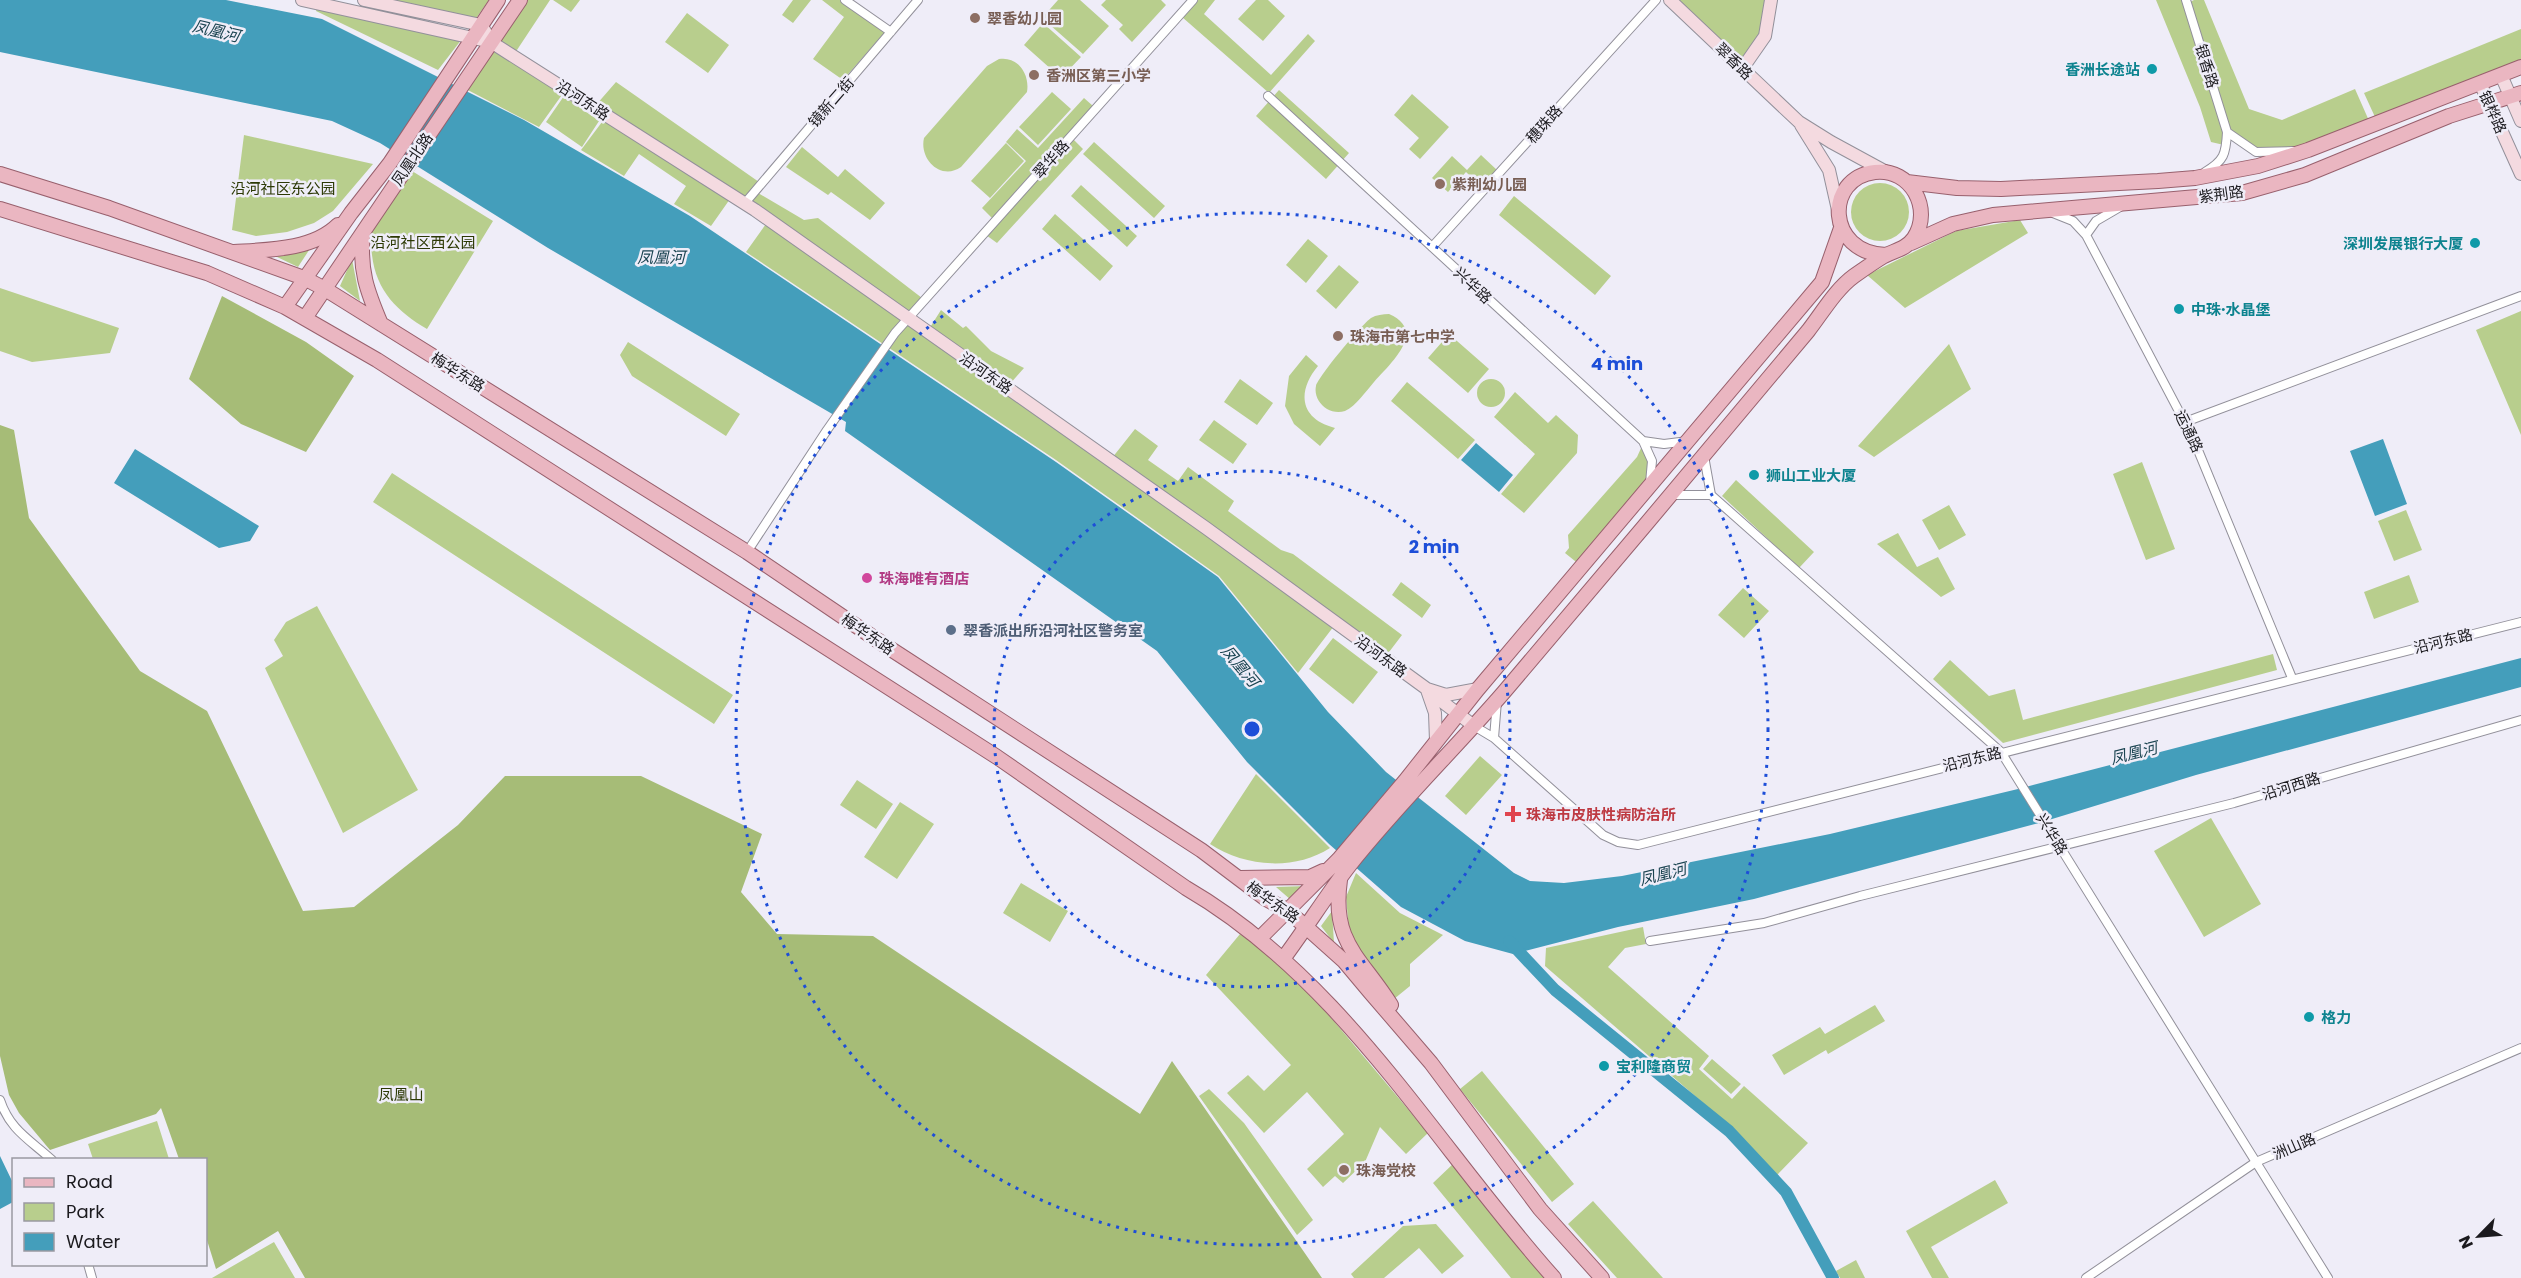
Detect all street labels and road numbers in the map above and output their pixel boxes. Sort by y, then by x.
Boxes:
street label: 翠香路 [1711,38,1757,84]
street label: 银香路 [2190,41,2224,91]
street label: 镜新二街 [803,72,859,132]
street label: 沿河东路 [552,75,614,125]
street label: 银桦路 [2474,87,2512,137]
street label: 穗珠路 [1521,100,1567,148]
street label: 凤凰北路 [387,128,437,190]
street label: 翠华路 [1028,135,1074,183]
street label: 紫荆路 [2197,180,2245,208]
street label: 兴华路 [1449,262,1497,308]
street label: 梅华东路 [427,347,489,397]
street label: 沿河东路 [955,347,1017,399]
street label: 运通路 [2170,406,2208,456]
street label: 梅华东路 [837,609,899,659]
street label: 沿河东路 [2411,624,2475,658]
street label: 沿河东路 [1351,630,1411,682]
street label: 沿河东路 [1940,742,2004,776]
street label: 沿河西路 [2259,767,2323,805]
street label: 兴华路 [2031,809,2073,859]
street label: 梅华东路 [1242,876,1304,928]
street label: 洲山路 [2269,1128,2319,1164]

